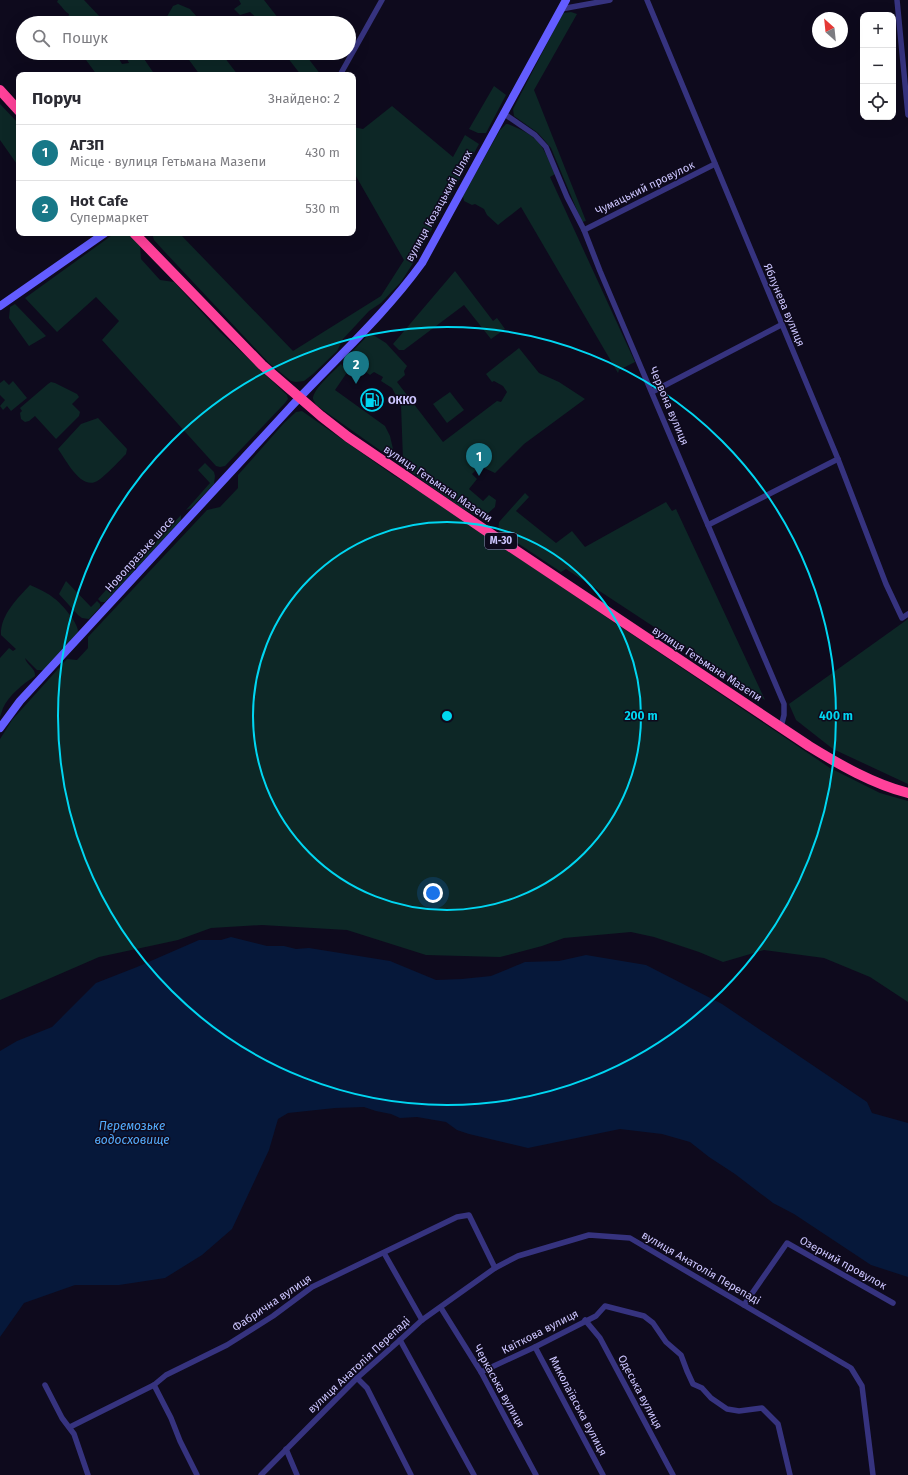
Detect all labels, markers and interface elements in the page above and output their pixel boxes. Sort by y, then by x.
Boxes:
north arrow [812,12,848,48]
map controls [860,12,896,120]
button: + [860,12,896,48]
search box [16,16,356,60]
icon: search [30,27,52,49]
text: Пошук [62,29,108,47]
button: − [860,48,896,84]
button: locate [860,84,896,120]
text: Поруч [32,88,81,109]
text: Знайдено: 2 [268,91,340,106]
text: АГЗП [70,136,104,154]
text: 1 [42,145,48,160]
text: 430 m [305,145,340,160]
street label: вулиця Козацький Шлях [403,147,475,264]
text: Місце · вулиця Гетьмана Мазепи [70,154,266,169]
street label: Чумацький провулок [593,158,697,218]
text: Hot Cafe [70,192,128,210]
text: 2 [42,201,48,216]
text: 530 m [305,201,340,216]
text: Супермаркет [70,210,148,225]
street label: Яблунева вулиця [761,262,807,348]
pin: 2 [343,351,369,384]
street label: Червона вулиця [647,365,691,447]
fuel station icon: ОККО [359,387,385,413]
place label: ОККО [388,394,417,407]
street label: вулиця Гетьмана Мазепи [381,443,495,525]
pin: 1 [466,443,492,476]
street label: Новопразьке шосе [103,513,177,595]
road number: М-30 [485,533,517,549]
street label: вулиця Гетьмана Мазепи [650,624,764,704]
centre of rings [440,709,454,723]
text: 200 m [624,709,658,723]
text: 400 m [819,709,853,723]
your location [423,883,443,903]
water label: Перемозьке водосховище [94,1119,170,1147]
street label: вулиця Анатолія Перепаді [639,1229,763,1307]
street label: Озерний провулок [797,1234,889,1292]
street label: Фабрична вулиця [230,1272,314,1334]
street label: Квіткова вулиця [499,1307,581,1357]
street label: вулиця Анатолія Перепаді [305,1314,413,1416]
street label: Черкаська вулиця [471,1342,527,1430]
street label: Одеська вулиця [615,1353,665,1431]
street label: Миколаївська вулиця [546,1354,610,1458]

